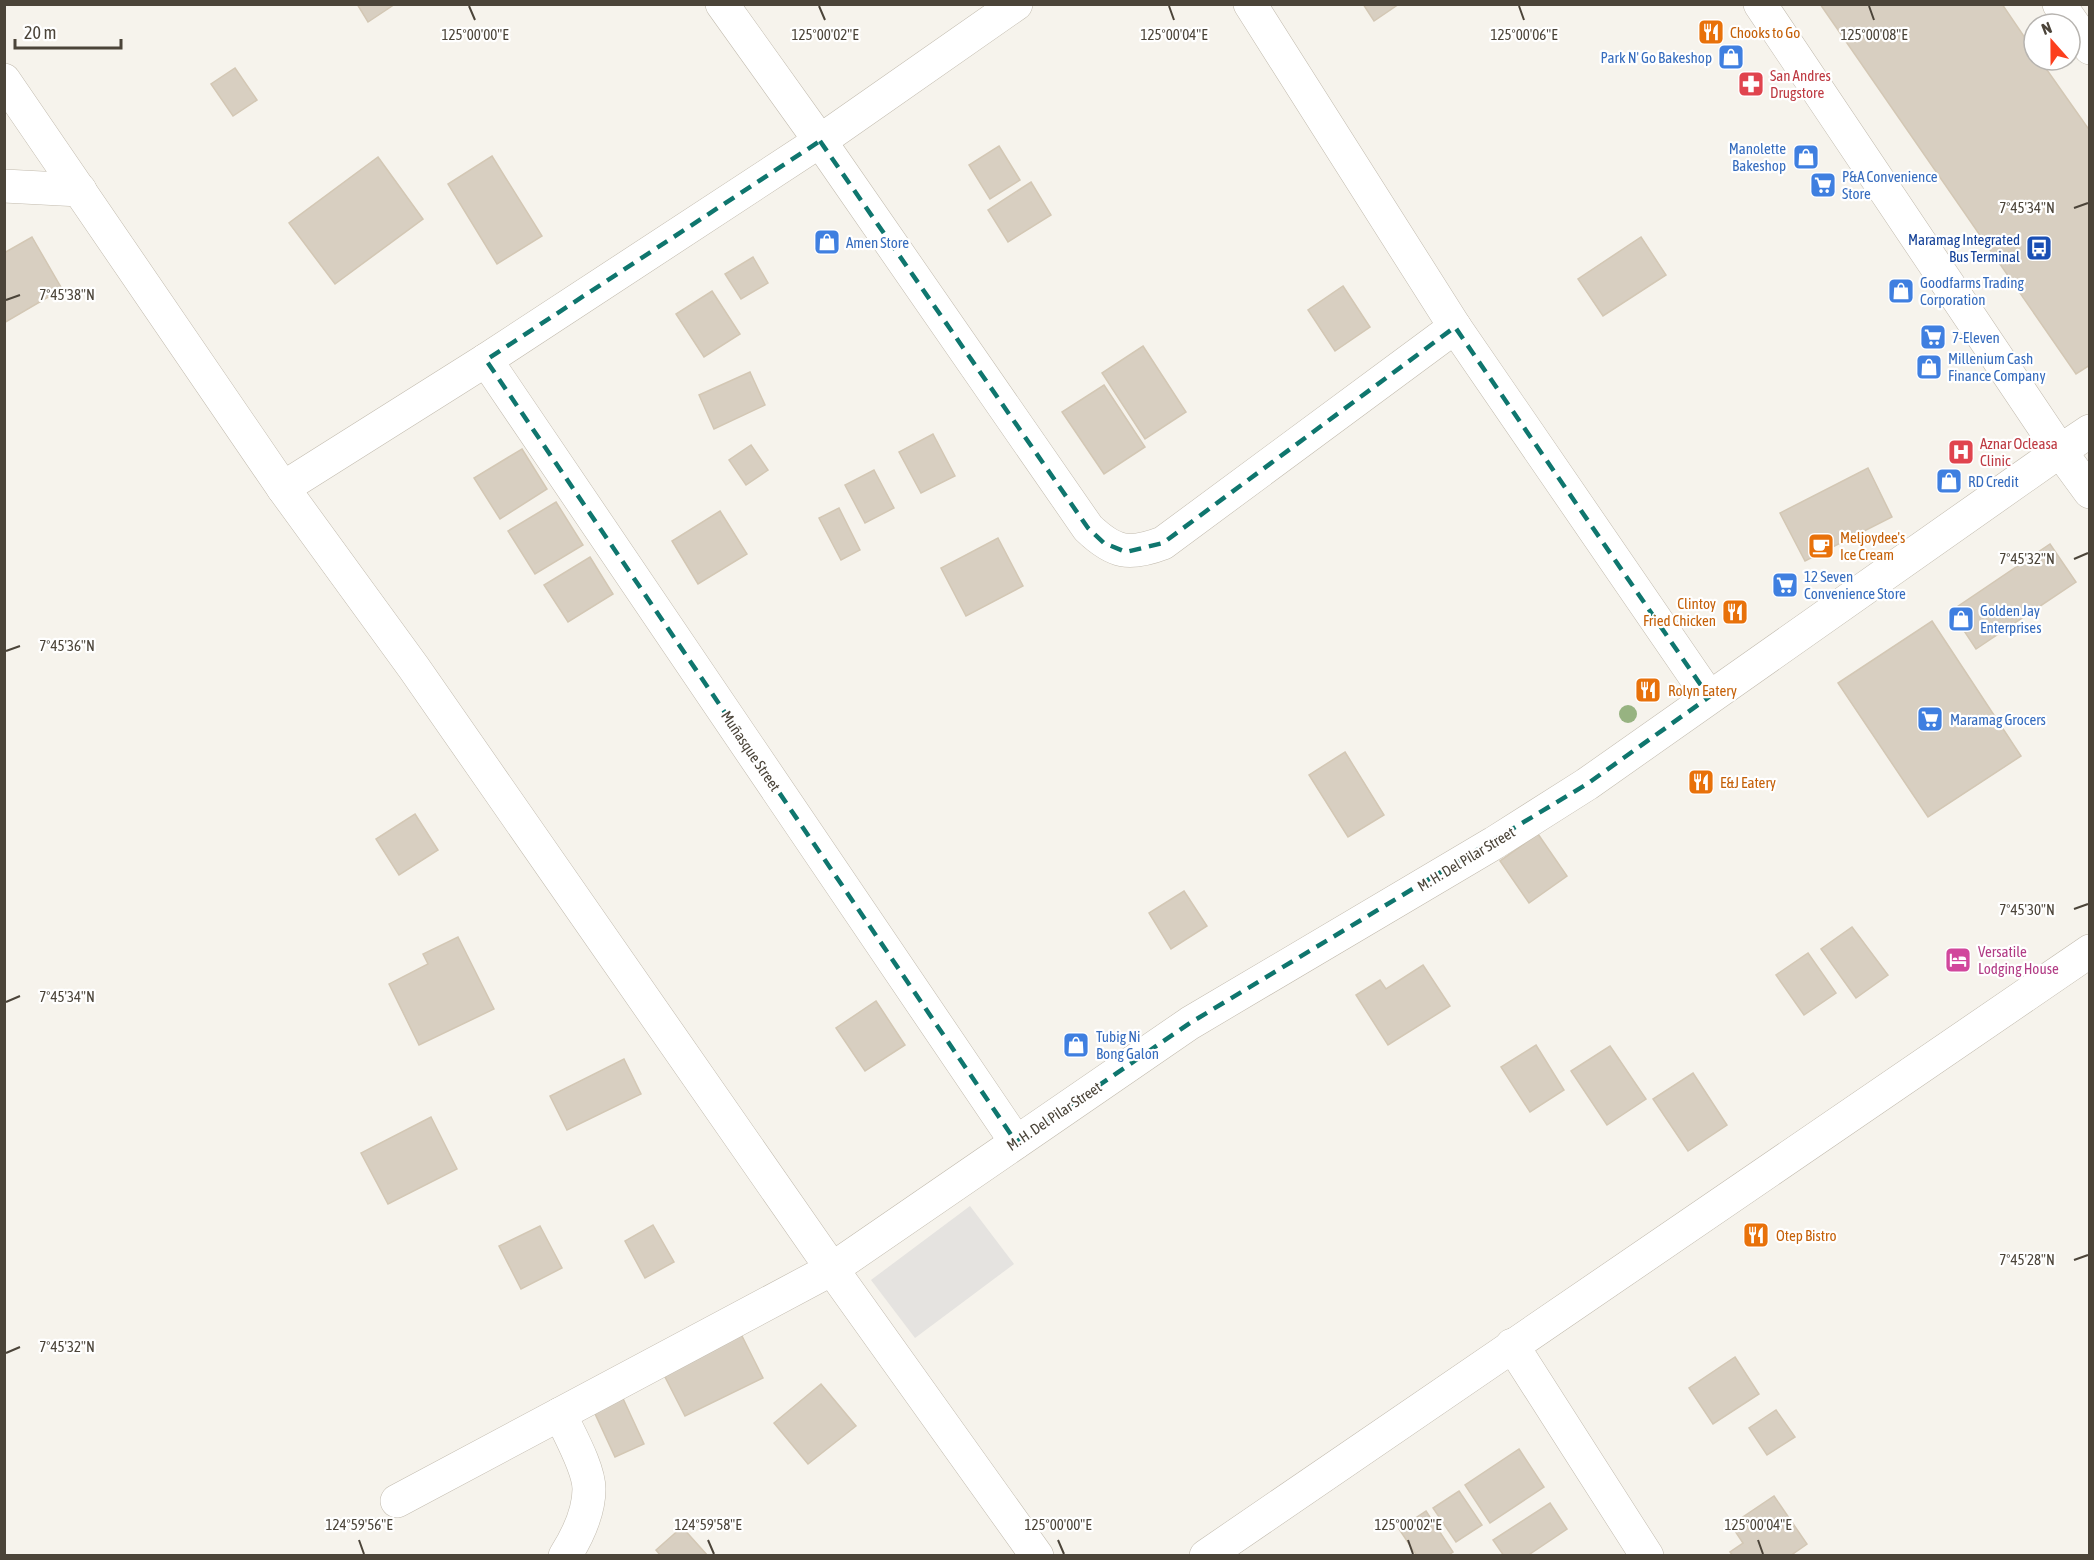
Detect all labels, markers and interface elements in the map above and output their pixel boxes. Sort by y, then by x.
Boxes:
scale bar [15,12,122,50]
north arrow [2022,12,2082,72]
restaurant icon: Chooks to Go [1696,17,1726,47]
text: N [2039,18,2054,38]
text: 20 m [24,22,56,43]
place label: Chooks to Go [1730,24,1800,41]
text: 125°00'00"E [441,26,509,43]
text: 125°00'02"E [791,26,859,43]
text: 125°00'04"E [1140,26,1208,43]
text: 125°00'06"E [1490,26,1558,43]
text: 125°00'08"E [1840,26,1908,43]
shop icon: Park N' Go Bakeshop [1716,42,1746,72]
place label: Park N' Go Bakeshop [1601,49,1712,66]
place label: San Andres Drugstore [1770,67,1831,101]
pharmacy icon: San Andres Drugstore [1736,69,1766,99]
place label: Manolette Bakeshop [1729,140,1786,174]
shop icon: Manolette Bakeshop [1791,142,1821,172]
place label: P&A Convenience Store [1842,168,1938,202]
supermarket icon: P&A Convenience Store [1808,170,1838,200]
text: 7°45'34"N [1999,199,2055,216]
shop icon: Amen Store [812,227,842,257]
place label: Maramag Integrated Bus Terminal [1908,231,2020,265]
bus stop icon: Maramag Integrated Bus Terminal [2024,233,2054,263]
place label: Amen Store [846,234,909,251]
place label: Goodfarms Trading Corporation [1920,274,2024,308]
shop icon: Goodfarms Trading Corporation [1886,276,1916,306]
text: 7°45'38"N [39,286,95,303]
supermarket icon: 7-Eleven [1918,322,1948,352]
place label: 7-Eleven [1952,329,2000,346]
place label: Millenium Cash Finance Company [1948,350,2046,384]
shop icon: Millenium Cash Finance Company [1914,352,1944,382]
place label: Aznar Ocleasa Clinic [1980,435,2058,469]
hospital icon: Aznar Ocleasa Clinic [1946,437,1976,467]
shop icon: RD Credit [1934,466,1964,496]
place label: RD Credit [1968,473,2019,490]
place label: Meljoydee's Ice Cream [1840,529,1905,563]
cafe icon: Meljoydee's Ice Cream [1806,531,1836,561]
text: 7°45'32"N [1999,550,2055,567]
place label: 12 Seven Convenience Store [1804,568,1906,602]
supermarket icon: 12 Seven Convenience Store [1770,570,1800,600]
place label: Clintoy Fried Chicken [1643,595,1716,629]
restaurant icon: Clintoy Fried Chicken [1720,597,1750,627]
place label: Golden Jay Enterprises [1980,602,2041,636]
shop icon: Golden Jay Enterprises [1946,604,1976,634]
text: 7°45'36"N [39,637,95,654]
restaurant icon: Rolyn Eatery [1633,675,1663,705]
place label: Rolyn Eatery [1668,682,1737,699]
supermarket icon: Maramag Grocers [1915,704,1945,734]
street label: Muñasque Street [718,708,784,794]
place label: Maramag Grocers [1950,711,2046,728]
restaurant icon: E&J Eatery [1686,767,1716,797]
place label: E&J Eatery [1720,774,1776,791]
street label: M. H. Del Pilar Street [1414,823,1518,895]
text: 7°45'30"N [1999,901,2055,918]
place label: Versatile Lodging House [1978,943,2059,977]
hotel icon: Versatile Lodging House [1943,945,1973,975]
text: 7°45'34"N [39,988,95,1005]
place label: Tubig Ni Bong Galon [1096,1028,1159,1062]
shop icon: Tubig Ni Bong Galon [1061,1030,1091,1060]
street label: M. H. Del Pilar Street [1004,1078,1104,1154]
restaurant icon: Otep Bistro [1741,1220,1771,1250]
place label: Otep Bistro [1776,1227,1837,1244]
text: 7°45'28"N [1999,1251,2055,1268]
text: 7°45'32"N [39,1338,95,1355]
text: 124°59'56"E [325,1516,393,1533]
text: 124°59'58"E [674,1516,742,1533]
text: 125°00'00"E [1024,1516,1092,1533]
text: 125°00'02"E [1374,1516,1442,1533]
text: 125°00'04"E [1724,1516,1792,1533]

